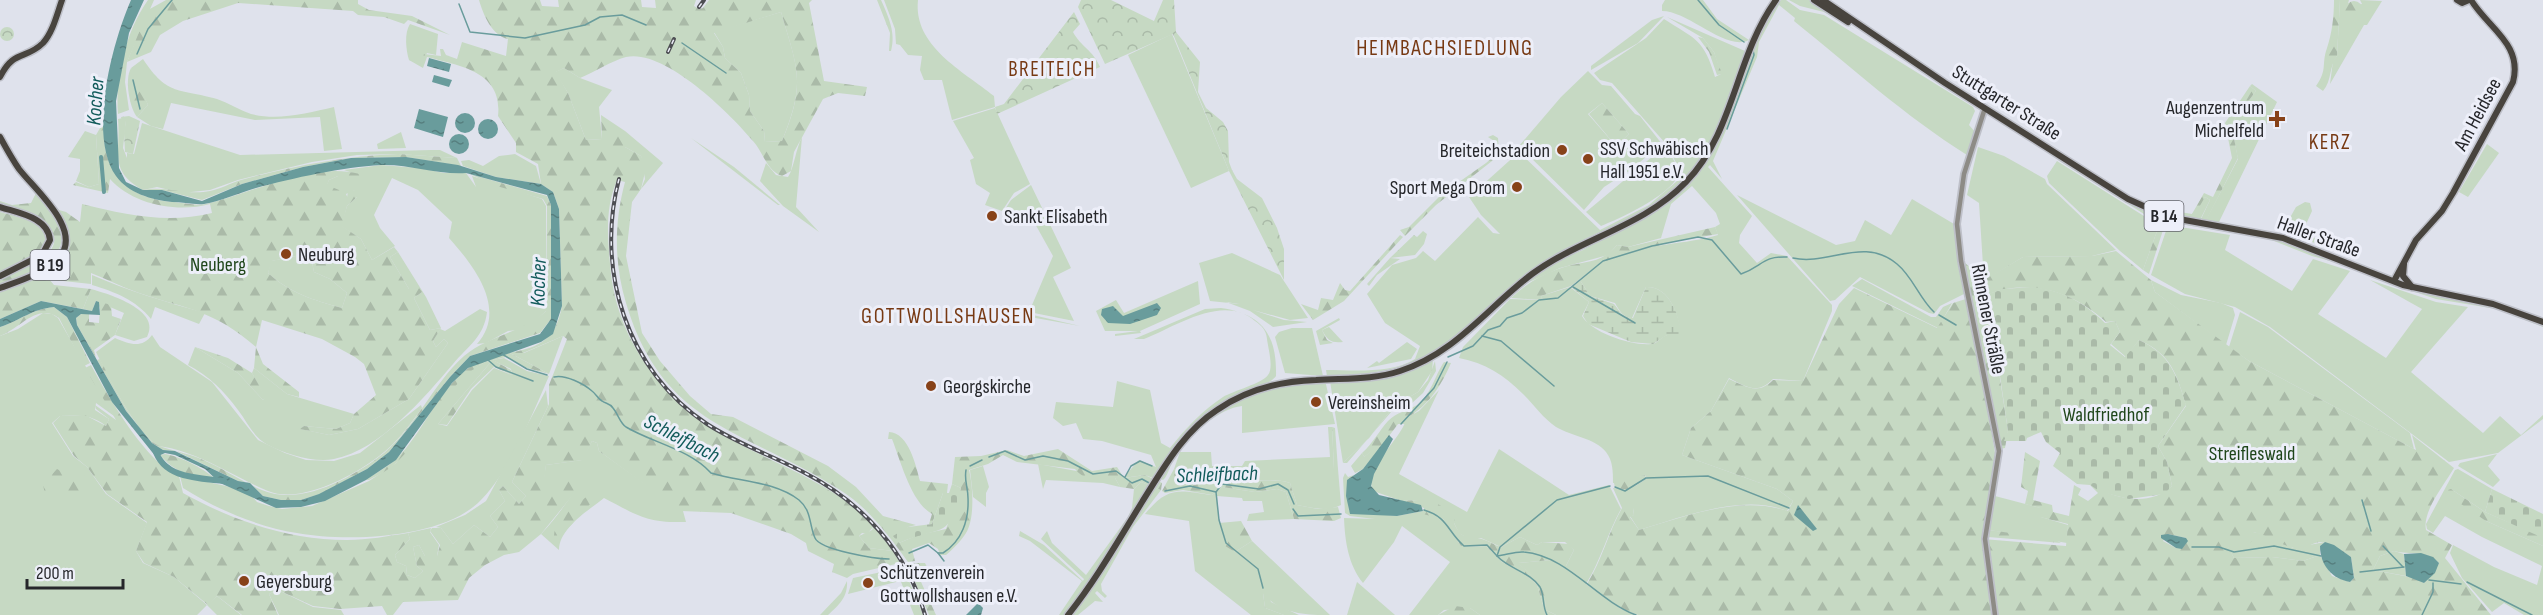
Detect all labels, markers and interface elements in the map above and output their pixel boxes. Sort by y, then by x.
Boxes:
district label: HEIMBACHSIEDLUNG [1356,35,1534,62]
district label: BREITEICH [1008,57,1096,82]
street label: Stuttgarter Straße [1948,60,2065,146]
street label: Am Heidsee [2448,74,2507,156]
water label: Kocher [81,75,110,126]
place label: Augenzentrum Michelfeld [2165,96,2264,143]
marker: Augenzentrum Michelfeld [2268,110,2286,128]
district label: KERZ [2309,130,2351,155]
place label: SSV Schwäbisch Hall 1951 e.V. [1600,137,1709,184]
place label: Breiteichstadion [1440,139,1550,163]
marker: Breiteichstadion [1555,143,1569,157]
marker: SSV Schwäbisch Hall 1951 e.V. [1581,152,1595,166]
place label: Sport Mega Drom [1390,176,1505,200]
marker: Sport Mega Drom [1510,180,1524,194]
road number: B 14 [2144,201,2184,231]
place label: Sankt Elisabeth [1004,205,1108,229]
marker: Sankt Elisabeth [985,209,999,223]
street label: Haller Straße [2274,211,2363,263]
place label: Neuburg [298,243,354,267]
marker: Neuburg [279,247,293,261]
road number: B 19 [31,250,70,280]
park label: Neuberg [190,253,246,277]
water label: Kocher [525,256,552,307]
street label: Rinnener Sträßle [1966,262,2010,376]
district label: GOTTWOLLSHAUSEN [861,303,1035,330]
place label: Georgskirche [943,375,1031,399]
marker: Georgskirche [924,379,938,393]
place label: Vereinsheim [1328,391,1411,415]
marker: Vereinsheim [1309,395,1323,409]
park label: Waldfriedhof [2063,403,2149,427]
water label: Schleifbach [640,409,724,468]
park label: Streifleswald [2209,442,2295,466]
water label: Schleifbach [1176,461,1258,488]
scale bar [27,552,123,590]
place label: Schützenverein Gottwollshausen e.V. [880,561,1018,608]
text: 200 m [36,563,74,584]
place label: Geyersburg [256,570,332,594]
marker: Geyersburg [237,574,251,588]
marker: Schützenverein Gottwollshausen e.V. [861,576,875,590]

